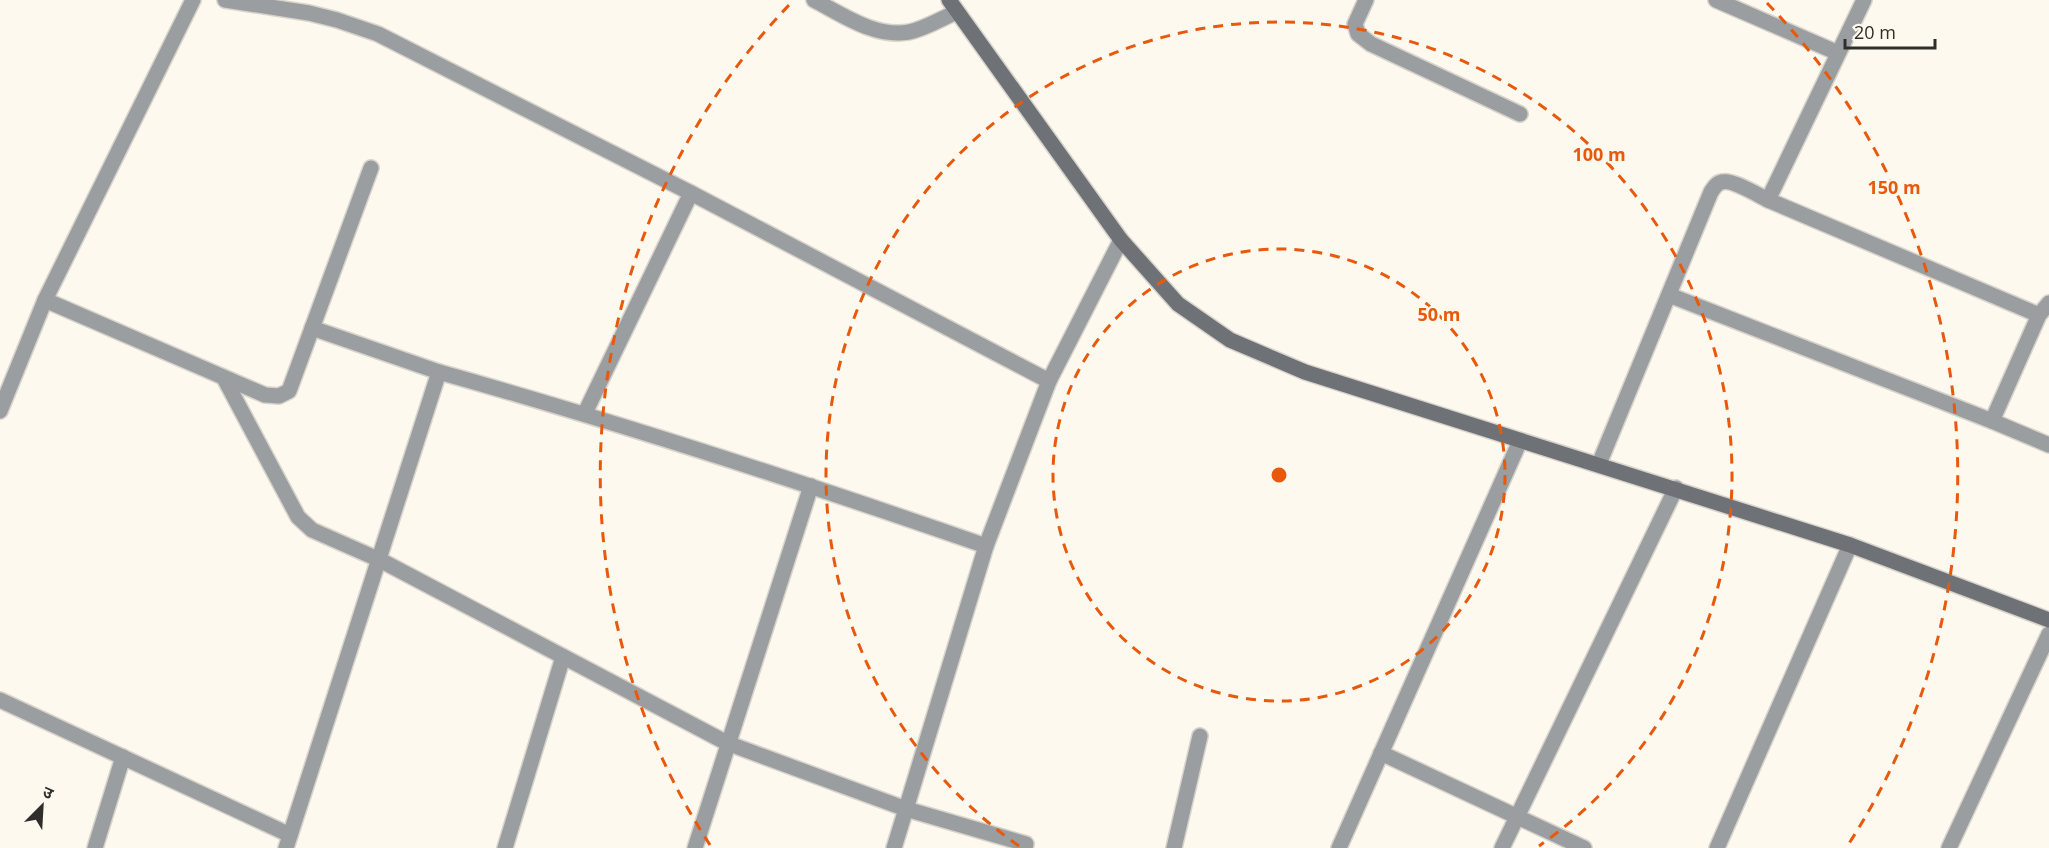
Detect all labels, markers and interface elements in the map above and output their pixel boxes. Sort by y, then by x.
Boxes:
scale bar [1845,12,1935,50]
text: 20 m [1854,20,1896,44]
text: 100 m [1572,142,1626,166]
text: 150 m [1867,175,1921,199]
text: 50 m [1418,302,1460,326]
centre of rings [1269,465,1289,485]
north arrow [12,776,72,836]
text: उ [39,780,57,805]

